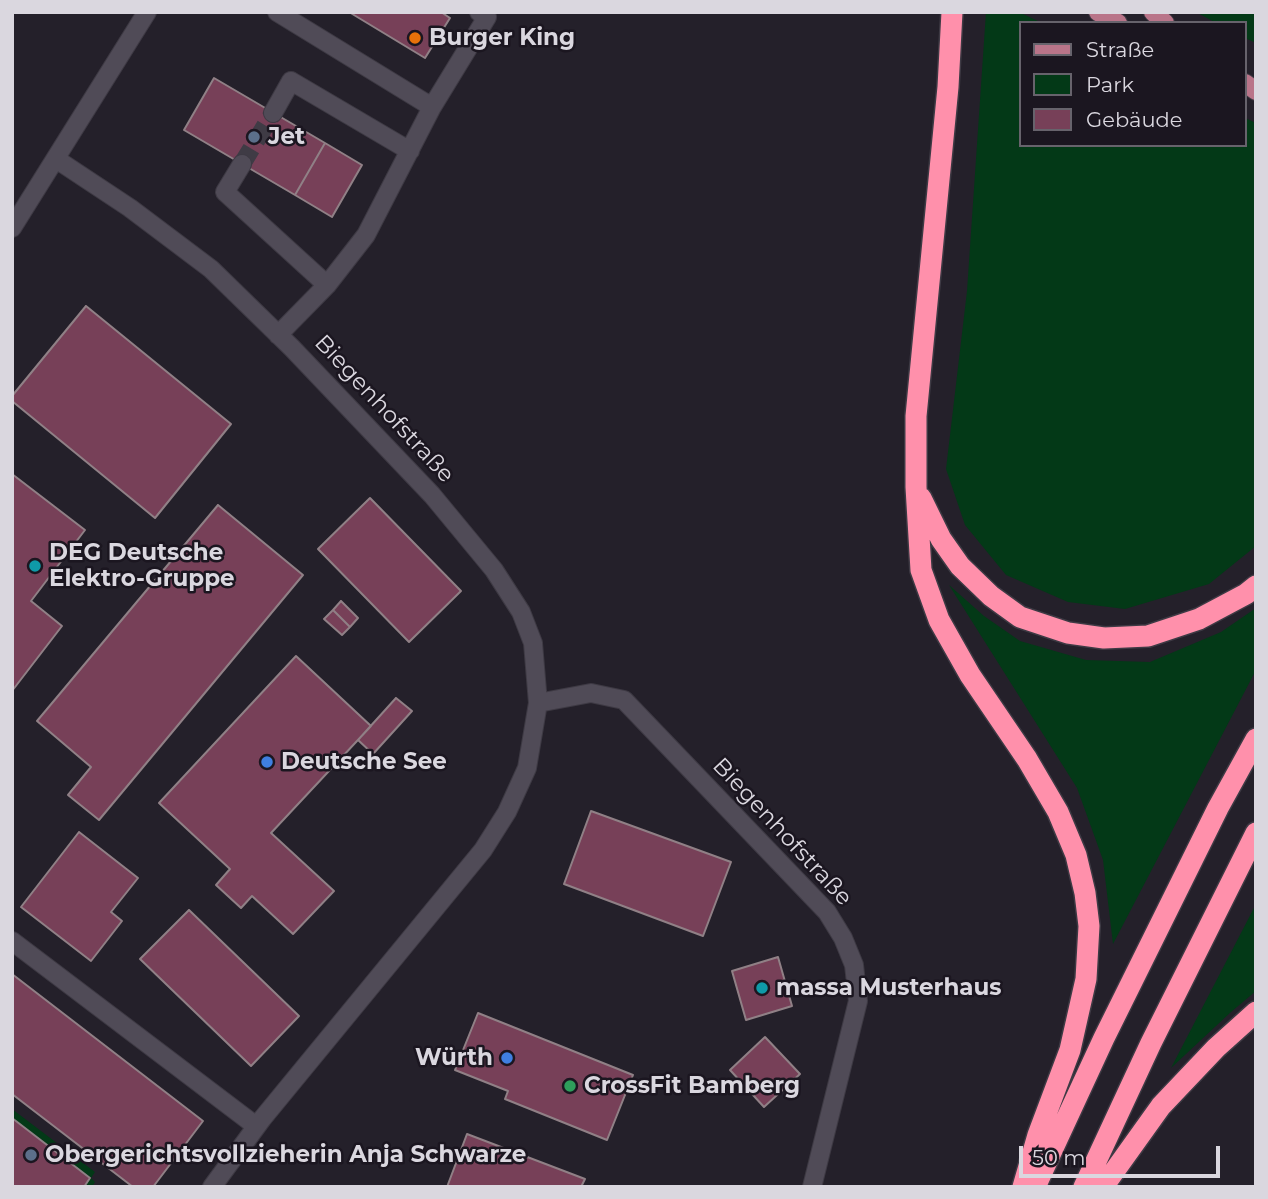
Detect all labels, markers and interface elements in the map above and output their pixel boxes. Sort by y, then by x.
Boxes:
legend [1020,21,1247,147]
place label: Burger King [429,24,575,52]
marker: Burger King [407,30,423,46]
text: Straße [1086,37,1154,62]
text: Park [1086,72,1134,97]
text: Gebäude [1086,107,1183,132]
place label: Jet [268,123,305,151]
marker: Jet [246,129,262,145]
street label: Biegenhofstraße [308,329,460,489]
place label: DEG Deutsche Elektro-Gruppe [49,539,235,593]
marker: DEG Deutsche Elektro-Gruppe [27,558,43,574]
place label: Deutsche See [281,748,447,776]
street label: Biegenhofstraße [706,752,858,912]
marker: Deutsche See [259,754,275,770]
place label: massa Musterhaus [776,974,1001,1002]
marker: massa Musterhaus [754,980,770,996]
place label: Würth [415,1044,493,1072]
marker: Würth [499,1050,515,1066]
place label: CrossFit Bamberg [584,1072,800,1100]
marker: CrossFit Bamberg [562,1078,578,1094]
scale bar [1023,1132,1224,1176]
place label: Obergerichtsvollzieherin Anja Schwarze [45,1141,526,1169]
text: 50 m [1032,1145,1086,1170]
marker: Obergerichtsvollzieherin Anja Schwarze [23,1147,39,1163]

